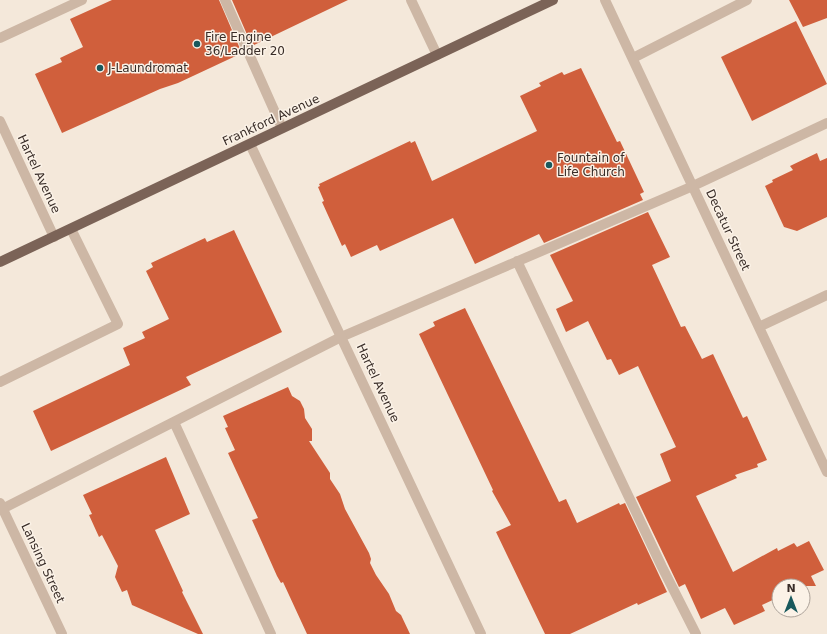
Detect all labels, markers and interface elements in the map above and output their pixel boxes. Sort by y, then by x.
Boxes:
place label: Fire Engine 36/Ladder 20 [205,30,285,58]
marker: Fire Engine 36/Ladder 20 [192,39,202,49]
place label: J-Laundromat [107,61,188,75]
marker: J-Laundromat [95,63,105,73]
street label: Frankford Avenue [220,91,322,149]
street label: Hartel Avenue [15,132,63,216]
place label: Fountain of Life Church [557,151,625,179]
marker: Fountain of Life Church [544,160,554,170]
street label: Decatur Street [703,187,753,273]
street label: Hartel Avenue [354,341,402,425]
street label: Lansing Street [18,521,68,606]
north arrow [771,578,811,618]
text: N [786,582,796,595]

